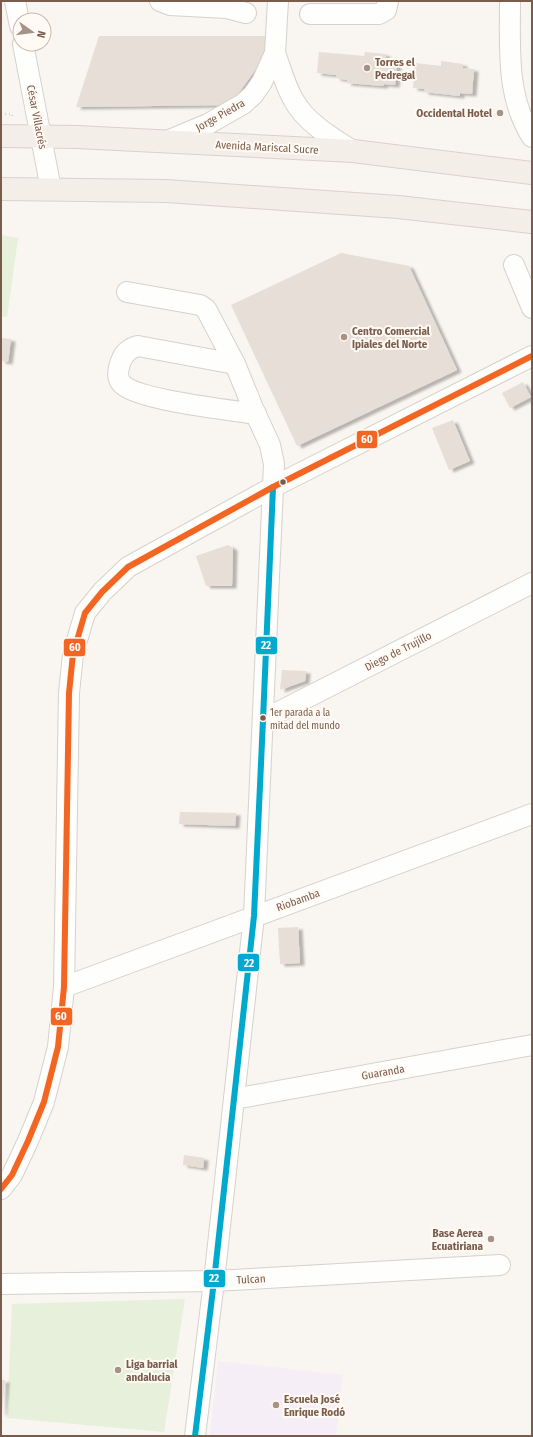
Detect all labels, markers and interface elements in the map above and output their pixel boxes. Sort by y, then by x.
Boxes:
north arrow [12,12,52,52]
text: N [34,30,48,39]
place label: Torres el Pedregal [375,56,416,82]
marker: Torres el Pedregal [362,63,372,73]
street label: César Villacrés [24,84,49,151]
street label: Jorge Piedra [193,97,247,134]
place label: Occidental Hotel [416,107,493,120]
marker: Occidental Hotel [495,108,505,118]
street label: Avenida Mariscal Sucre [215,138,319,157]
place label: Centro Comercial Ipiales del Norte [352,325,431,351]
marker: Centro Comercial Ipiales del Norte [339,332,349,342]
line badge: 60 [356,430,378,449]
text: 60 [361,433,373,446]
unlabelled marker [278,477,288,487]
street label: Diego de Trujillo [363,629,434,674]
line badge: 22 [255,636,278,655]
line badge: 60 [63,638,86,657]
text: 22 [260,639,271,652]
text: 60 [69,641,81,654]
place label: 1er parada a la mitad del mundo [270,707,340,732]
marker: 1er parada a la mitad del mundo [258,713,268,723]
street label: Riobamba [275,887,322,914]
line badge: 22 [237,953,260,972]
text: 22 [243,957,254,970]
line badge: 60 [50,1007,73,1026]
text: 60 [55,1010,67,1023]
street label: Guaranda [361,1062,406,1083]
place label: Base Aerea Ecuatiriana [432,1227,484,1253]
marker: Base Aerea Ecuatiriana [486,1234,496,1244]
line badge: 22 [203,1269,226,1288]
text: 22 [208,1272,219,1285]
street label: Tulcan [236,1272,266,1287]
place label: Liga barrial andalucia [126,1358,179,1384]
marker: Liga barrial andalucia [113,1365,123,1375]
place label: Escuela José Enrique Rodó [284,1393,345,1419]
marker: Escuela José Enrique Rodó [271,1400,281,1410]

